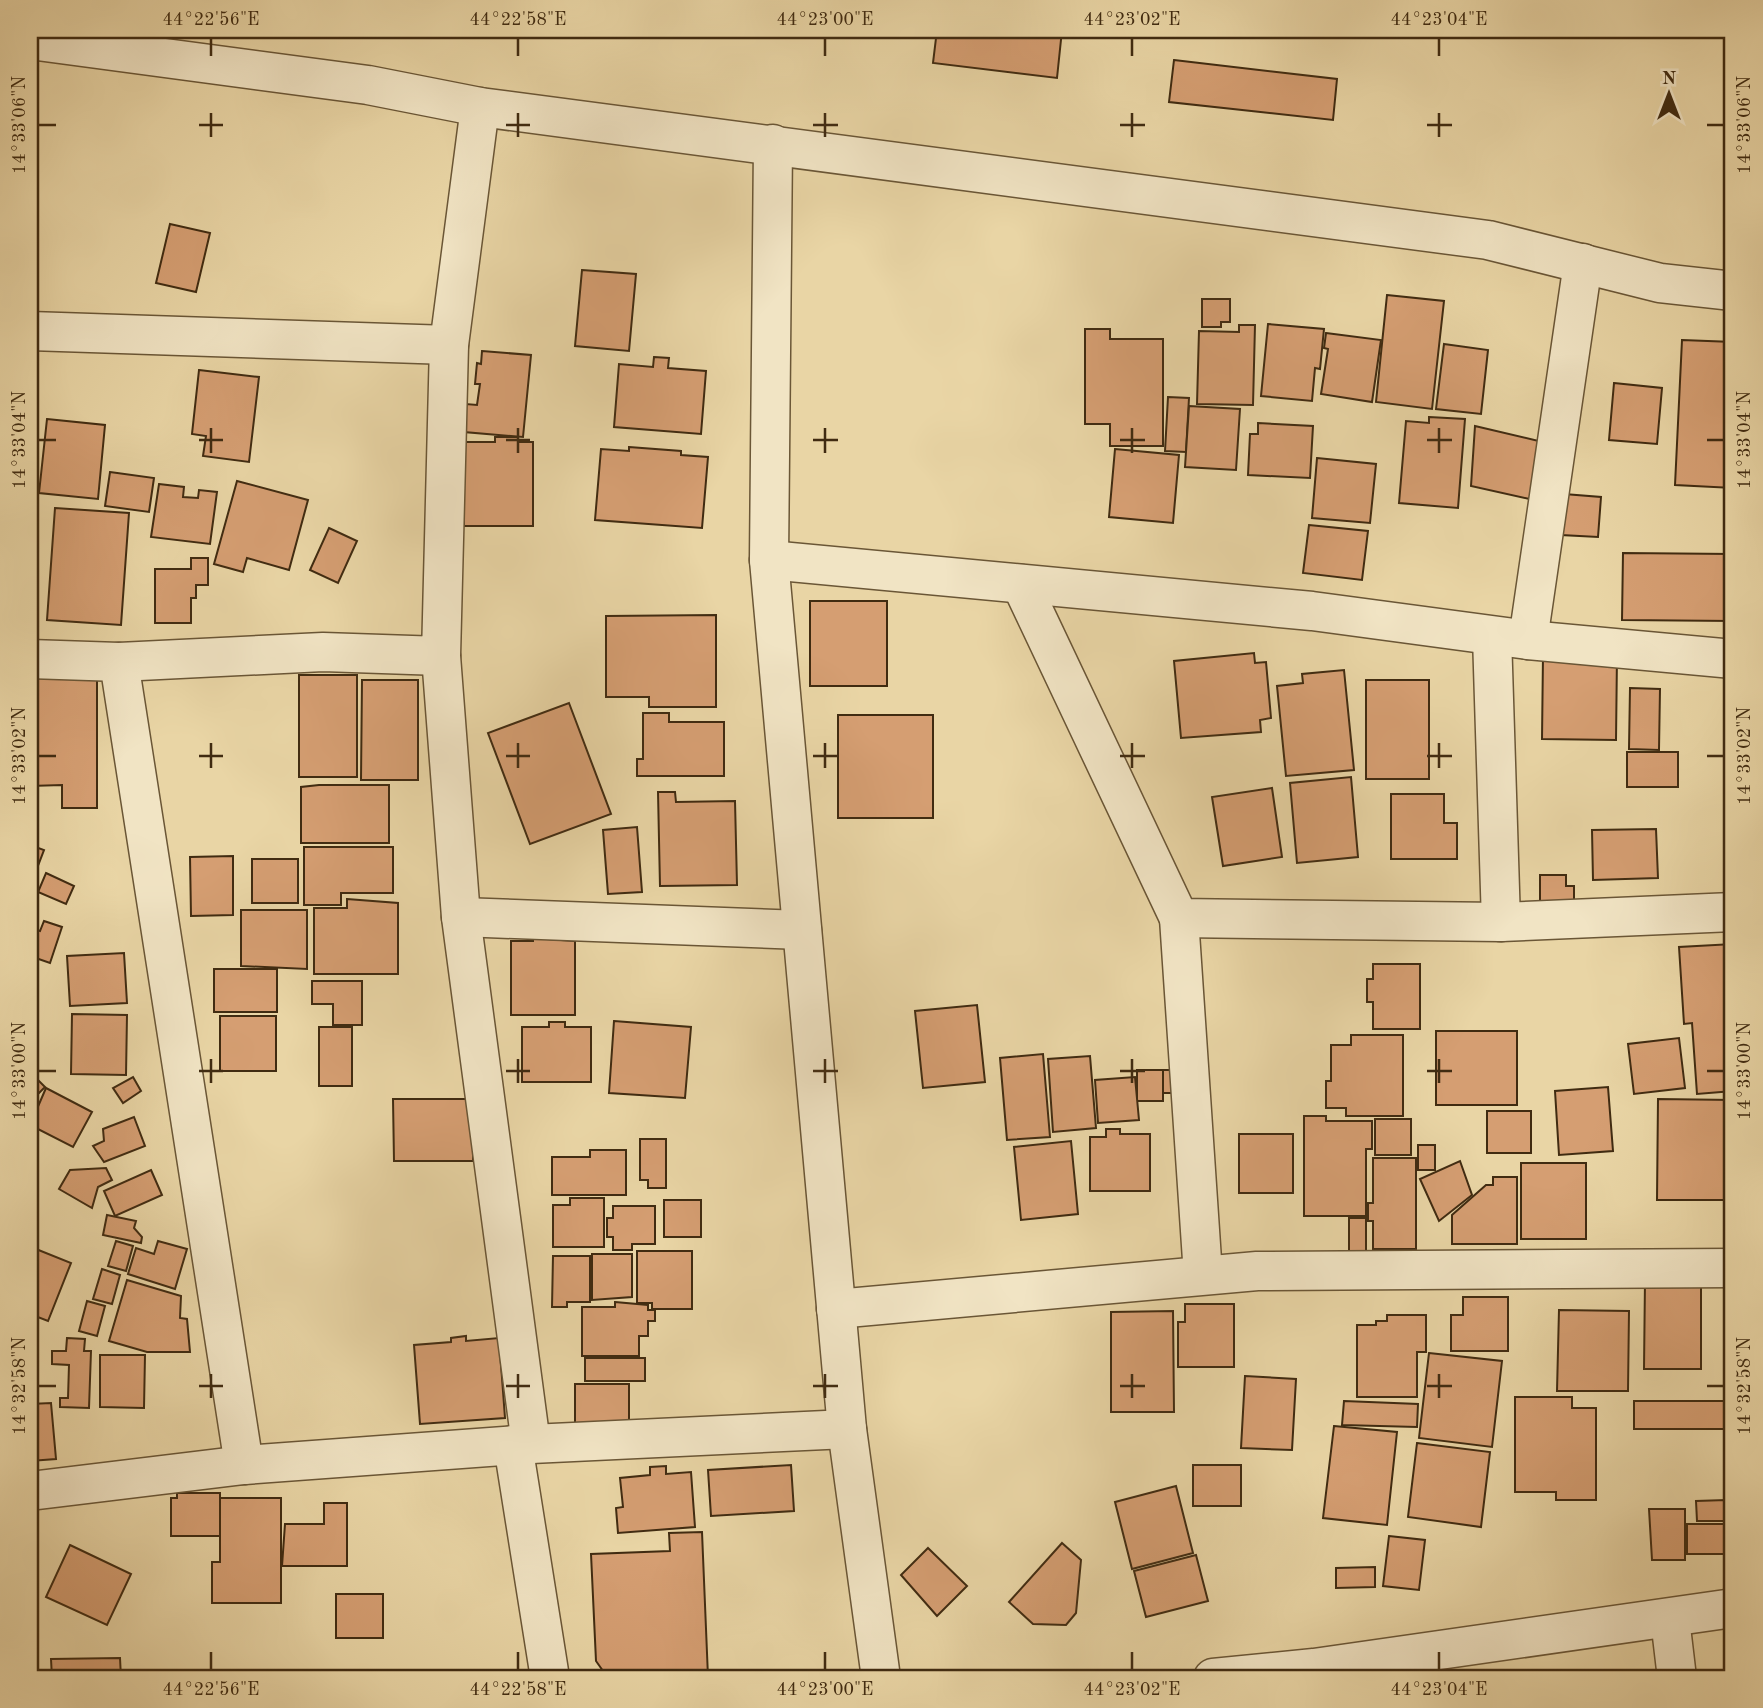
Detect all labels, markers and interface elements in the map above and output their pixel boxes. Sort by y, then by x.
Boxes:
text: 44°22'56"E [163,11,259,29]
text: 44°22'58"E [470,11,566,29]
text: 44°23'00"E [777,11,873,29]
text: 44°23'02"E [1084,11,1180,29]
text: 44°23'04"E [1391,11,1487,29]
north arrow [1634,60,1704,130]
text: N [1662,70,1677,89]
text: 14°33'06"N [11,76,29,174]
text: 14°33'06"N [1736,76,1754,174]
text: 14°33'04"N [11,391,29,489]
text: 14°33'04"N [1736,391,1754,489]
text: 14°33'02"N [11,707,29,805]
text: 14°33'02"N [1736,707,1754,805]
text: 14°33'00"N [11,1022,29,1120]
text: 14°33'00"N [1736,1022,1754,1120]
text: 14°32'58"N [11,1337,29,1435]
text: 14°32'58"N [1736,1337,1754,1435]
text: 44°22'56"E [163,1681,259,1699]
text: 44°22'58"E [470,1681,566,1699]
text: 44°23'00"E [777,1681,873,1699]
text: 44°23'02"E [1084,1681,1180,1699]
text: 44°23'04"E [1391,1681,1487,1699]

